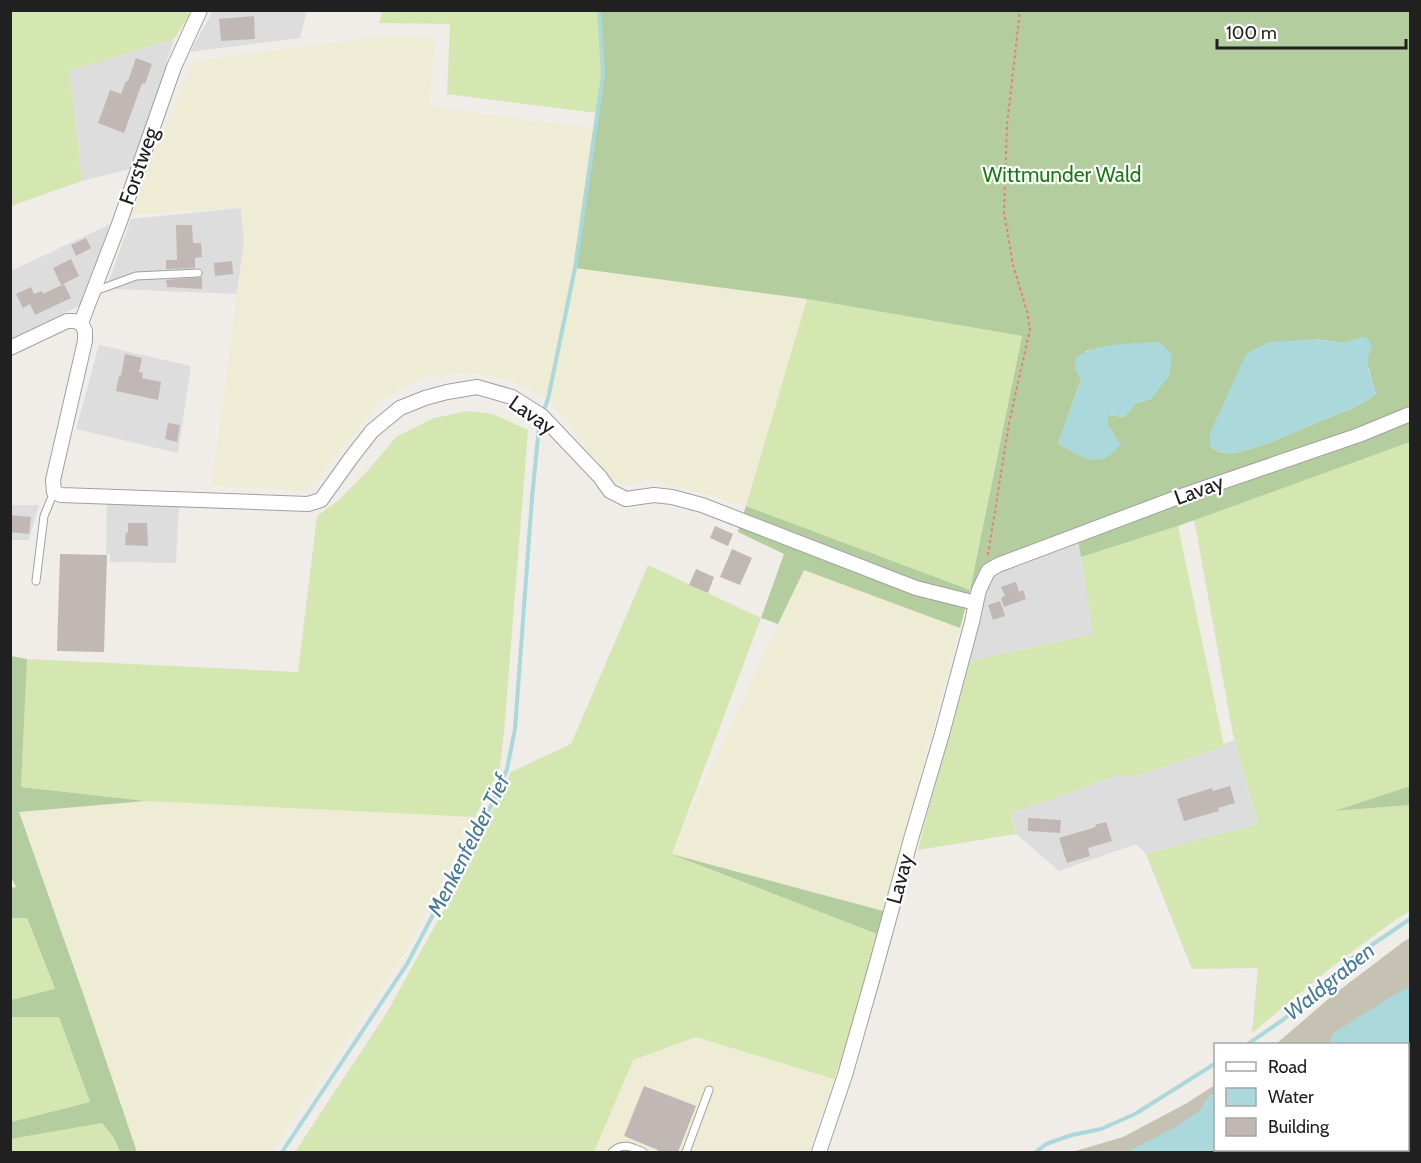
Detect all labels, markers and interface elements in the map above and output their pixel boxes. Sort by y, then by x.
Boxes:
scale bar [1217,12,1406,50]
text: 100 m [1226,22,1277,44]
street label: Forstweg [114,123,164,208]
park label: Wittmunder Wald [983,162,1141,187]
street label: Lavay [504,390,561,440]
street label: Lavay [1171,469,1227,510]
water label: Menkenfelder Tief [421,769,516,921]
street label: Lavay [881,851,918,907]
water label: Waldgraben [1279,937,1380,1026]
legend [1214,1043,1409,1151]
text: Road [1268,1056,1307,1078]
text: Water [1268,1086,1314,1108]
text: Building [1268,1116,1330,1138]

